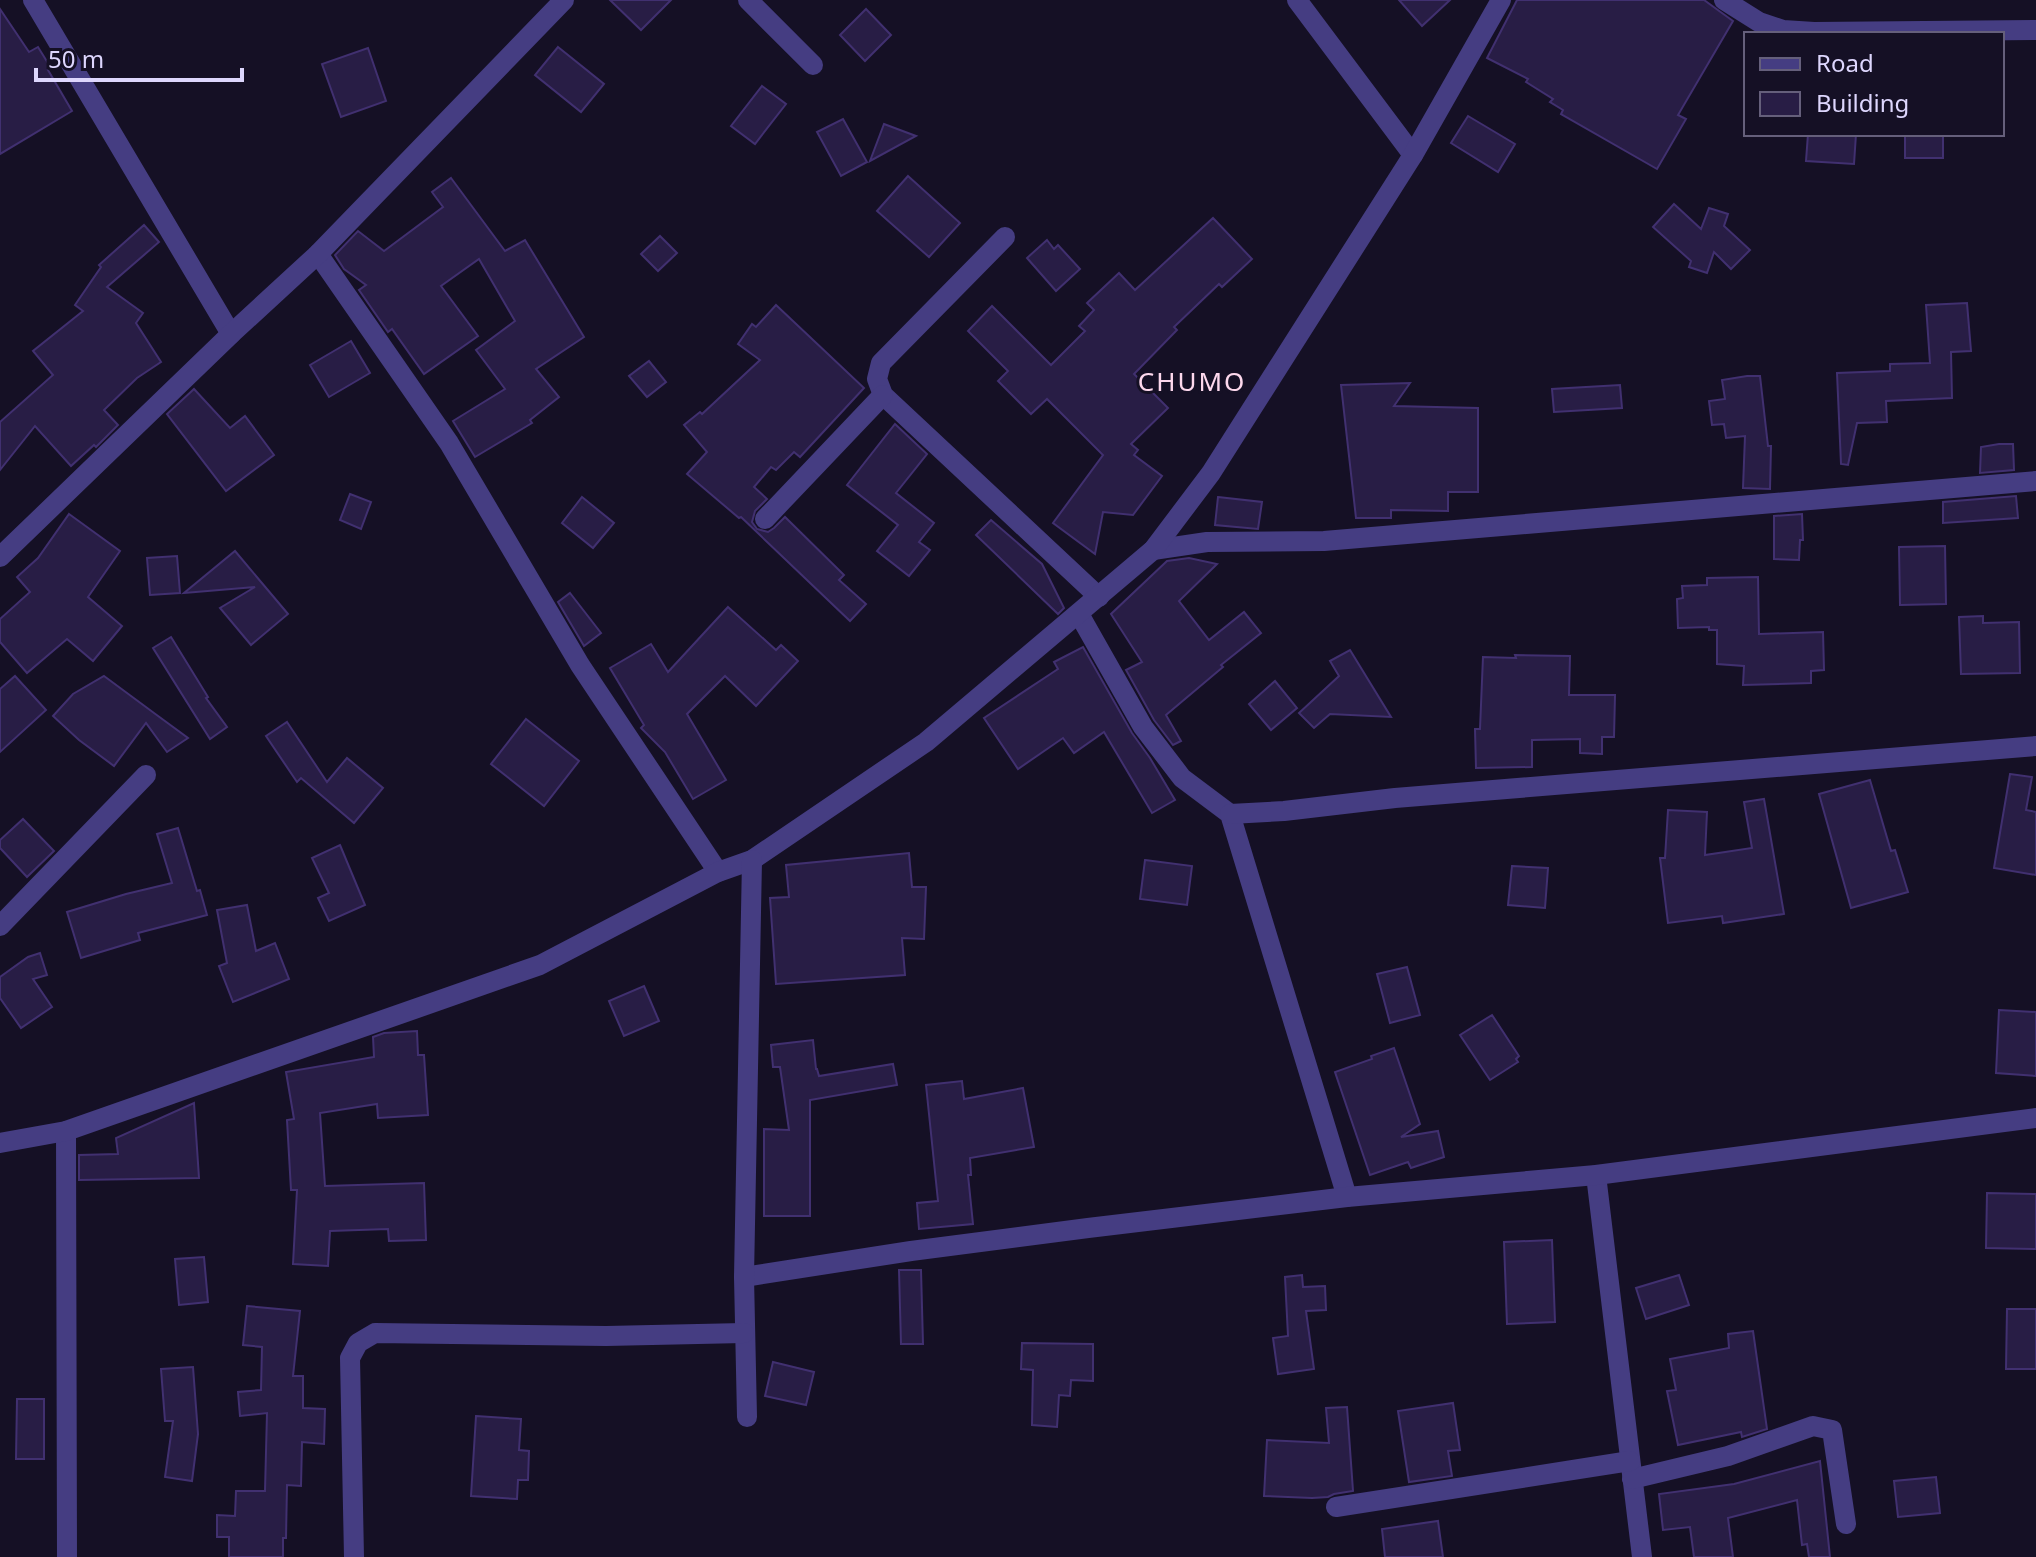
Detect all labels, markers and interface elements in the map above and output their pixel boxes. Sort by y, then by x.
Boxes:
scale bar [36,32,242,82]
legend [1744,32,2004,136]
text: 50 m [48,42,104,75]
text: Road [1816,46,1874,79]
text: Building [1816,86,1909,119]
district label: CHUMO [1138,363,1246,399]

